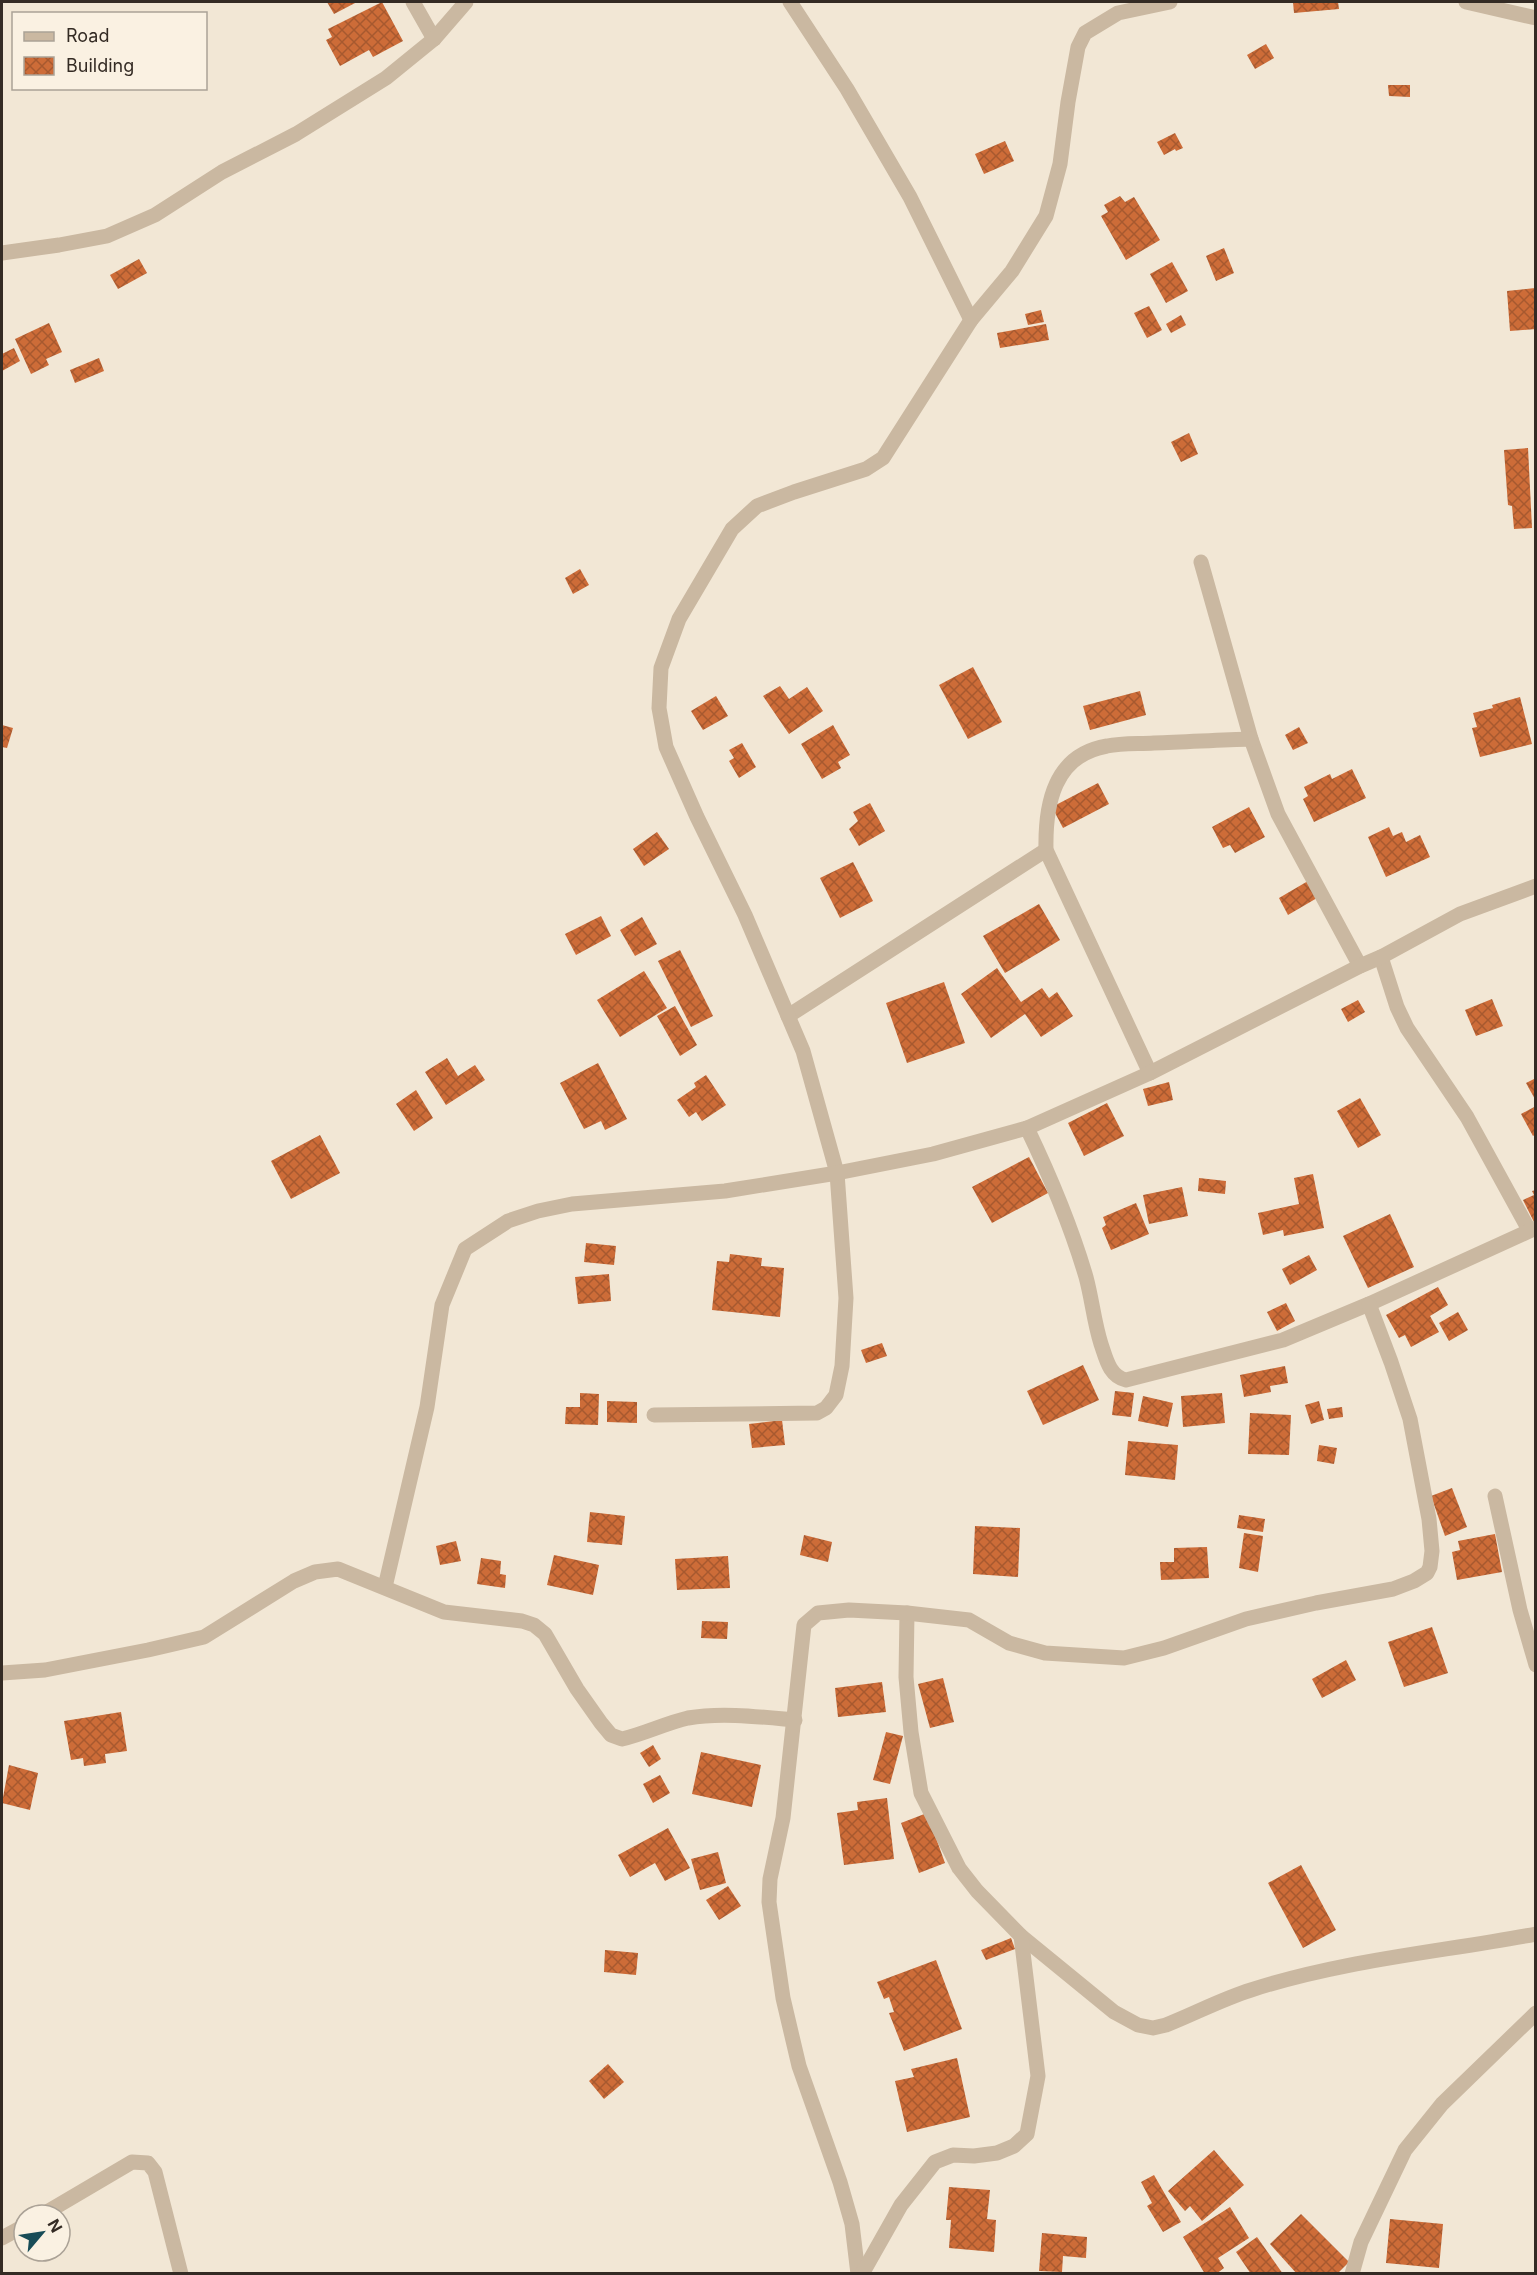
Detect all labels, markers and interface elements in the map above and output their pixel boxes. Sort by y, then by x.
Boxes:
legend [12,12,207,90]
text: Road [66,25,109,46]
text: Building [66,55,134,76]
north arrow [12,2203,72,2263]
text: N [43,2216,67,2236]

